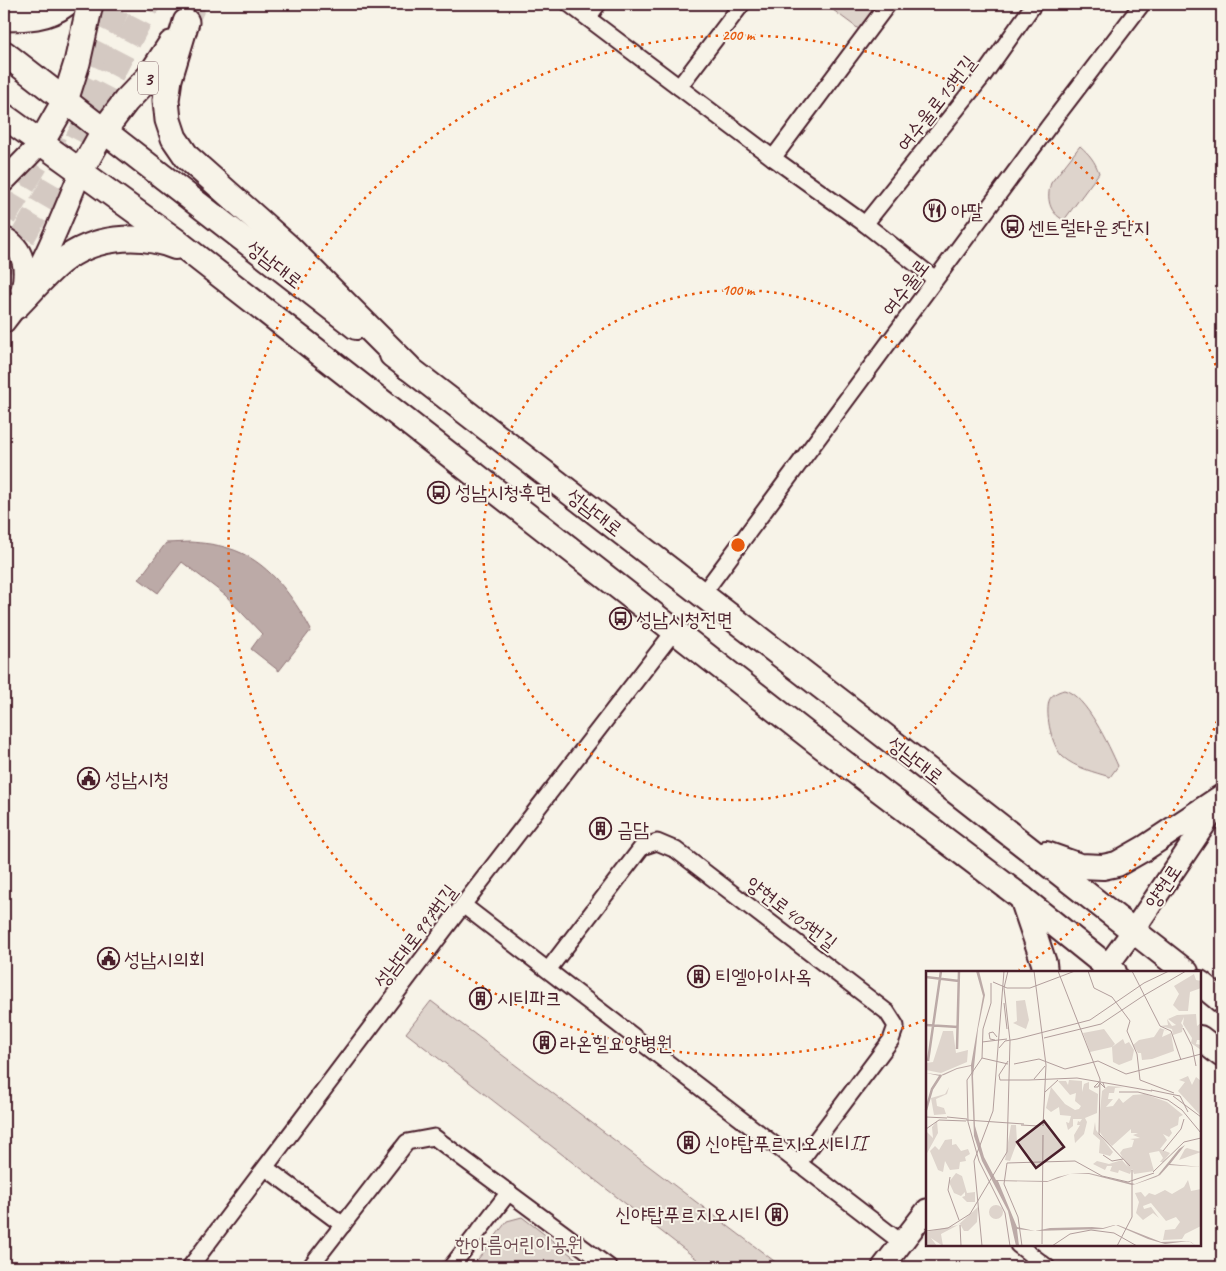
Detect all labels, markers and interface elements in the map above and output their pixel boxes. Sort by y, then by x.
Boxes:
text: 200 m [722,26,756,45]
street label: 여수울로15번길 [891,50,982,156]
road number: 3 [138,62,158,94]
restaurant icon: 아딸 [923,199,947,223]
place label: 아딸 [951,199,983,224]
bus stop icon: 센트럴타운3단지 [1000,215,1024,239]
place label: 센트럴타운3단지 [1028,215,1150,240]
street label: 성남대로 [242,235,308,294]
street label: 여수울로 [876,254,935,321]
text: 100 m [722,281,756,300]
bus stop icon: 성남시청후면 [427,480,451,504]
place label: 성남시청후면 [455,480,552,505]
street label: 성남대로 [562,483,628,542]
centre of rings [729,536,747,554]
bus stop icon: 성남시청전면 [608,607,632,631]
place label: 성남시청전면 [636,607,733,632]
street label: 성남대로 [883,731,949,790]
public building icon: 성남시청 [77,767,101,791]
place label: 성남시청 [105,767,169,792]
building icon: 금담 [589,817,613,841]
place label: 금담 [617,817,649,842]
street label: 양현로 [1140,859,1187,913]
street label: 양현로405번길 [741,871,842,956]
street label: 성남대로997번길 [368,879,463,993]
public building icon: 성남시의회 [96,947,120,971]
place label: 성남시의회 [124,947,204,972]
building icon: 티엘아이사옥 [687,964,711,988]
place label: 티엘아이사옥 [715,964,812,989]
inset map [926,971,1201,1246]
building icon: 시티파크 [469,986,493,1010]
place label: 시티파크 [497,986,561,1011]
building icon: 라온힐요양병원 [532,1031,556,1055]
place label: 라온힐요양병원 [560,1031,673,1056]
building icon: 신야탑푸르지오시티II [677,1131,701,1155]
place label: 신야탑푸르지오시티II [705,1131,870,1156]
place label: 신야탑푸르지오시티 [615,1202,760,1227]
building icon: 신야탑푸르지오시티 [764,1202,788,1226]
park label: 한아름어린이공원 [455,1232,583,1257]

